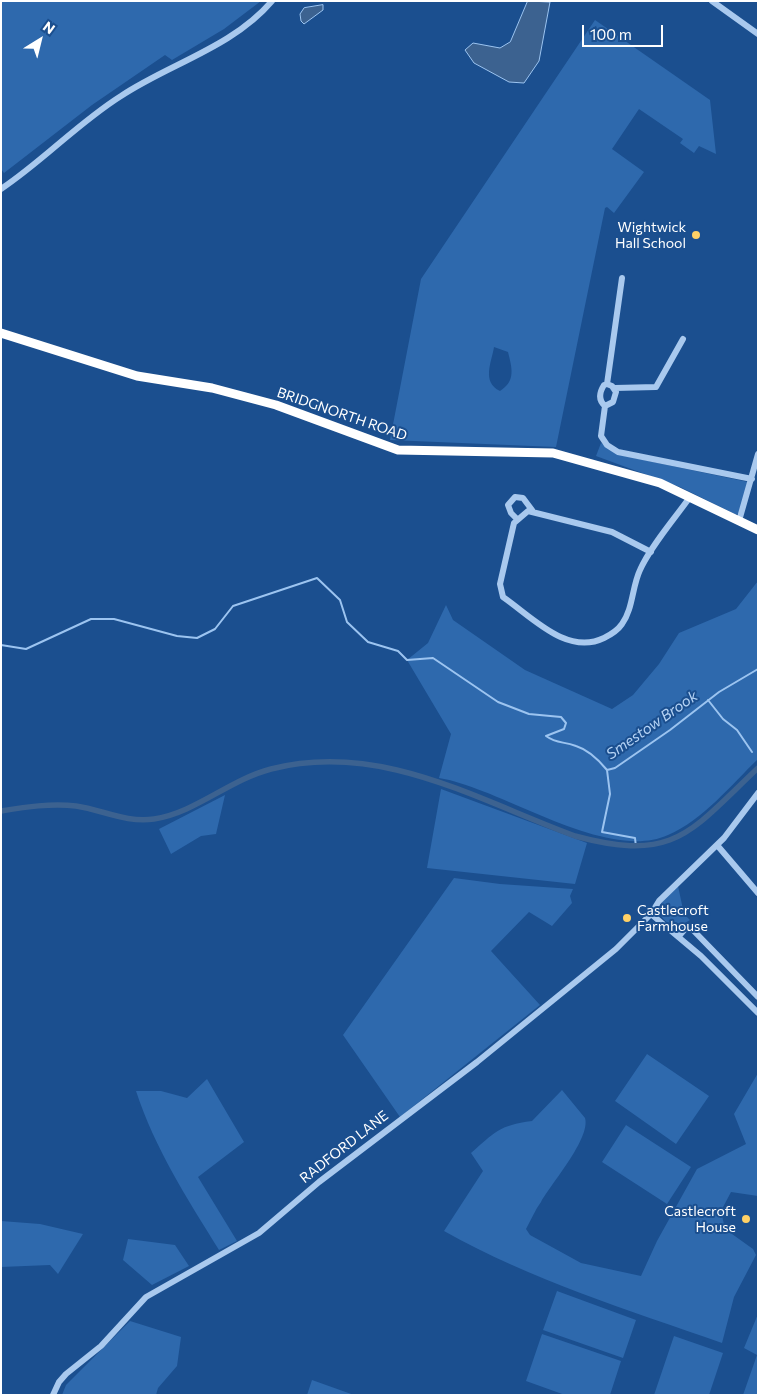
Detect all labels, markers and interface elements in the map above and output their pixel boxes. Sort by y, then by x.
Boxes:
north arrow [15,15,65,65]
scale bar [584,15,665,47]
text: N [40,17,58,37]
text: 100 m [590,25,632,43]
place label: Wightwick Hall School [615,219,686,252]
marker: Wightwick Hall School [690,229,702,241]
street label: BRIDGNORTH ROAD [275,384,409,444]
water label: Smestow Brook [603,687,701,763]
place label: Castlecroft Farmhouse [637,902,709,934]
marker: Castlecroft Farmhouse [621,912,633,924]
street label: RADFORD LANE [296,1107,392,1187]
place label: Castlecroft House [664,1203,736,1236]
marker: Castlecroft House [740,1213,752,1225]

